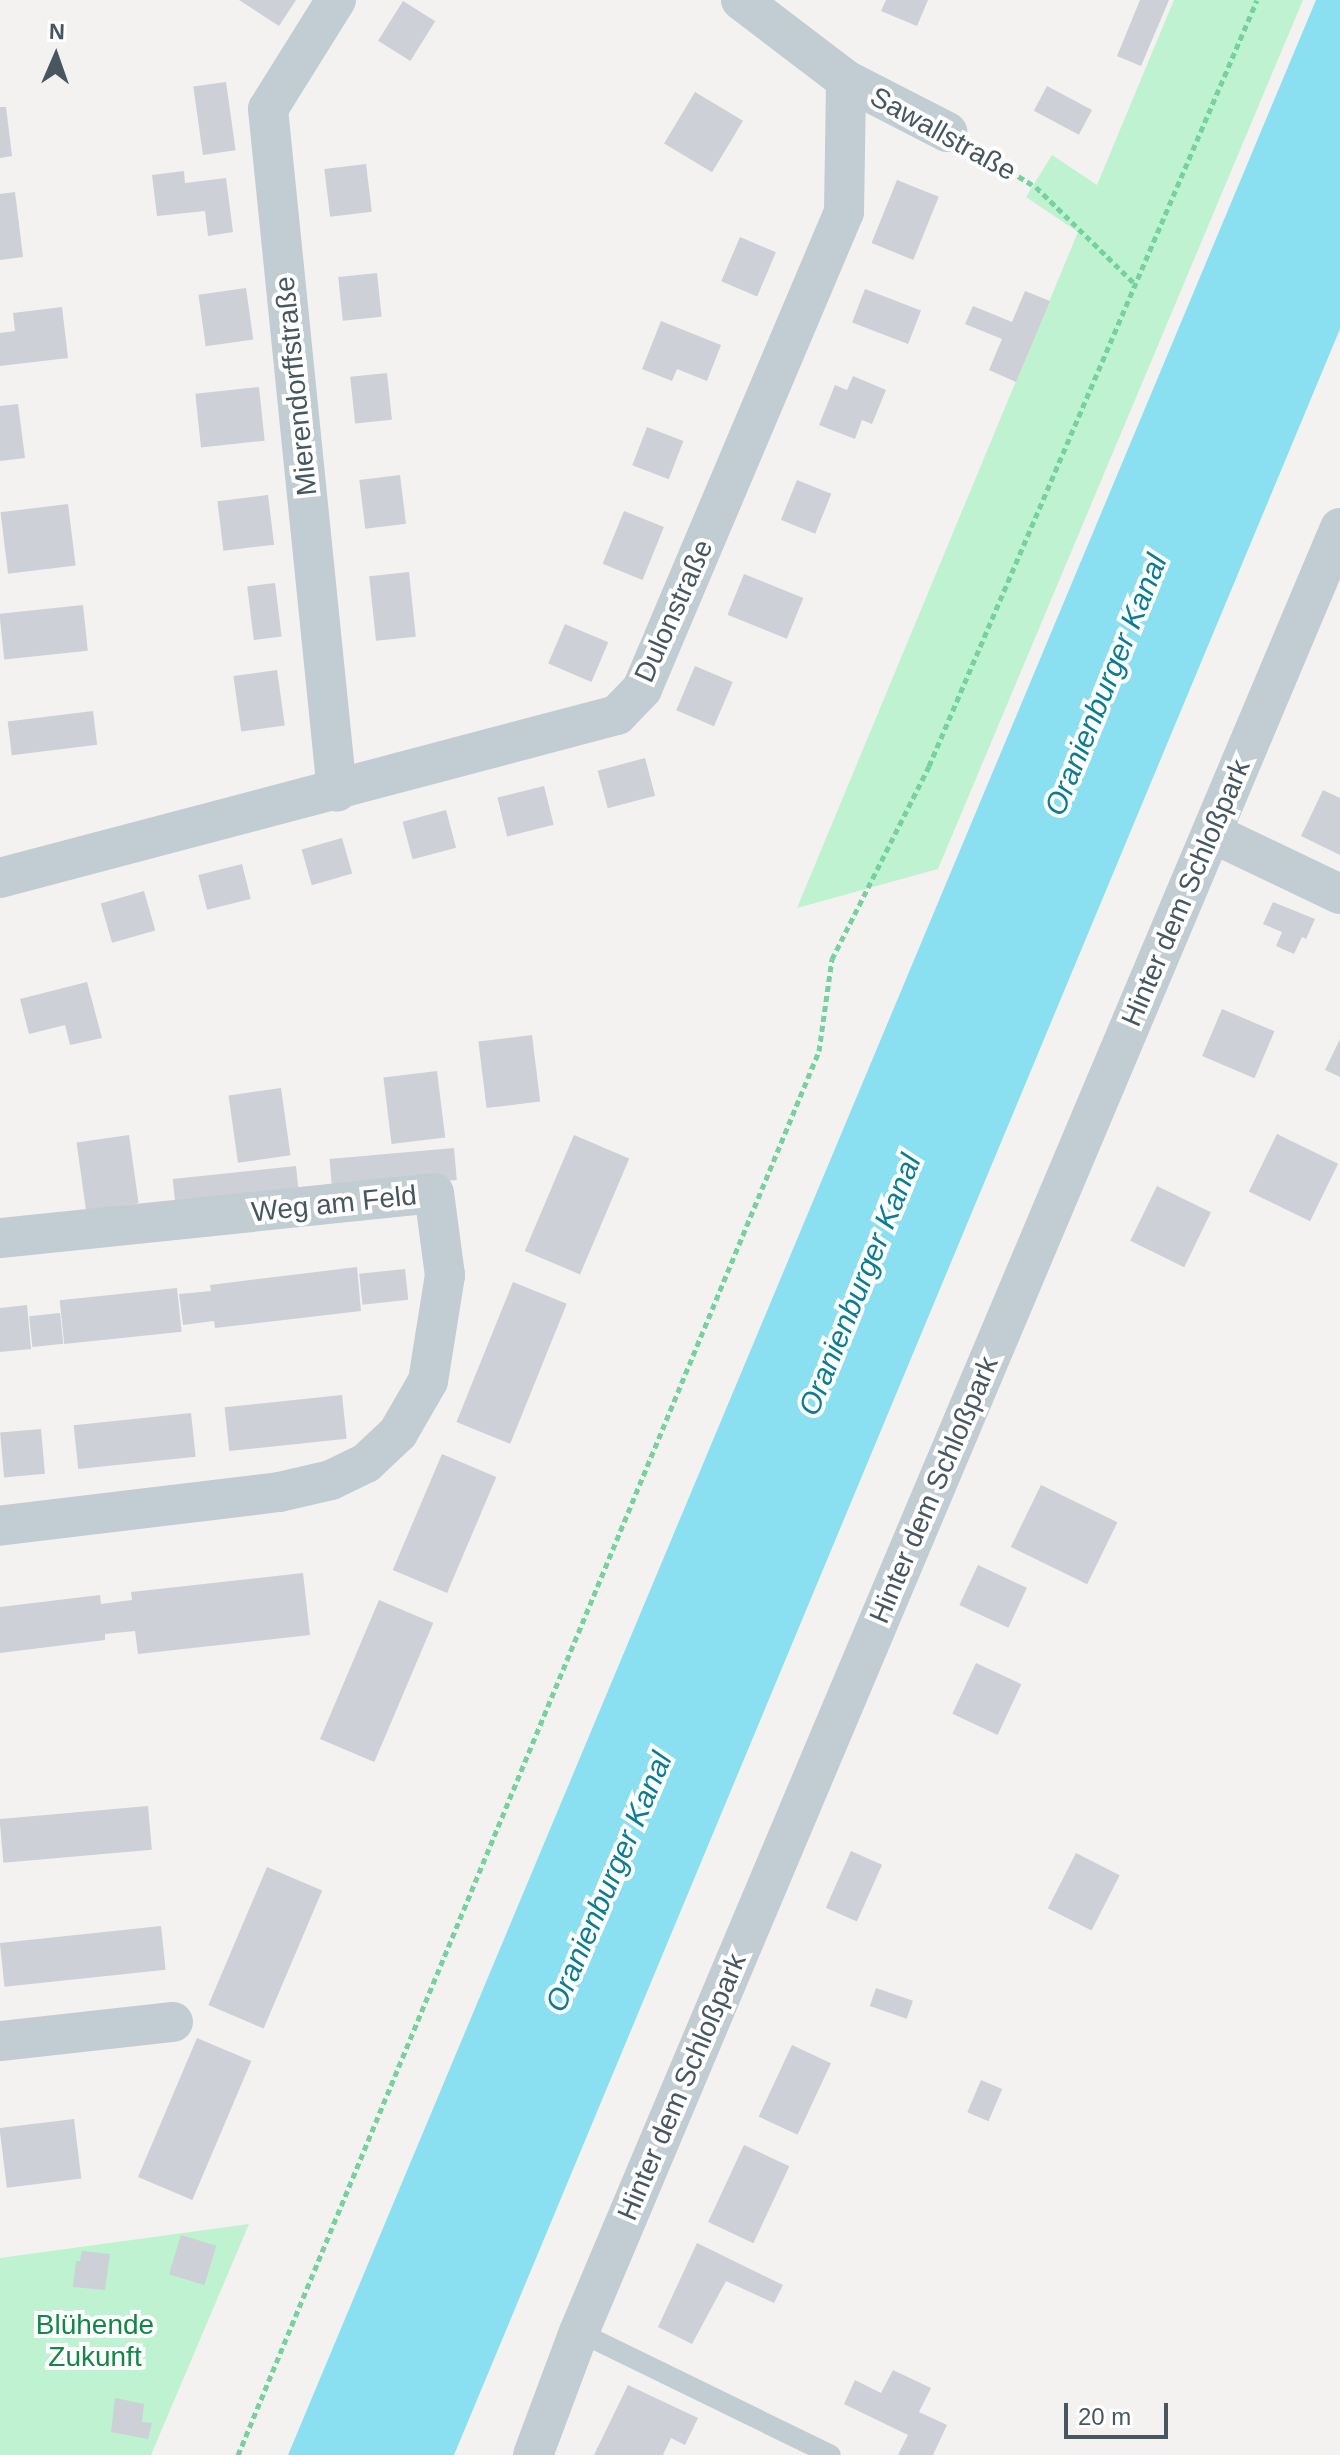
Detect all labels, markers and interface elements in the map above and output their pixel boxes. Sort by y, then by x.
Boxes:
north arrow [16,16,96,96]
text: N [48,19,65,44]
street label: Sawallstraße [864,80,1022,188]
street label: Mierendorffstraße [268,275,324,497]
street label: Dulonstraße [628,535,720,687]
water label: Oranienburger Kanal [1037,549,1175,821]
street label: Hinter dem Schloßpark [1115,755,1257,1031]
water label: Oranienburger Kanal [791,1149,929,1421]
street label: Weg am Feld [250,1179,418,1229]
street label: Hinter dem Schloßpark [863,1352,1005,1628]
water label: Oranienburger Kanal [538,1747,680,2017]
street label: Hinter dem Schloßpark [611,1949,753,2225]
park label: Blühende Zukunft [36,2308,154,2374]
scale bar [1068,2387,1172,2437]
text: 20 m [1078,2403,1131,2430]

